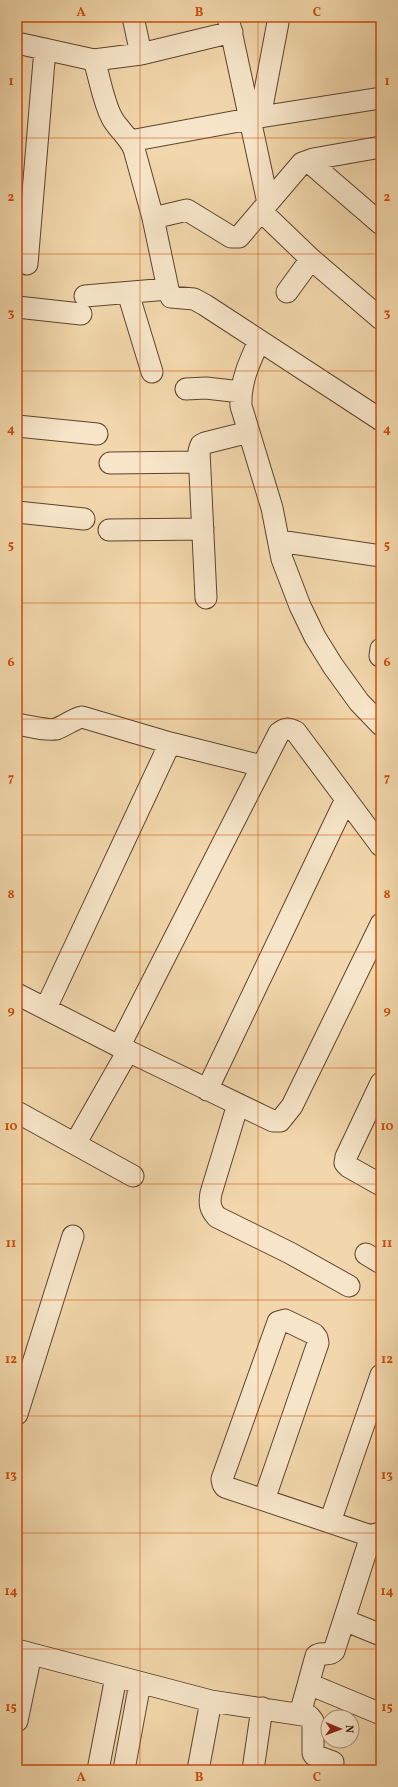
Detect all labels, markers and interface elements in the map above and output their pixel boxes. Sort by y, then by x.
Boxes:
text: A [76,4,86,22]
text: B [195,4,204,22]
text: C [313,4,321,22]
text: 1 [8,73,14,91]
text: 1 [384,73,390,91]
text: 2 [8,189,15,207]
text: 2 [384,189,391,207]
text: 3 [8,305,15,323]
text: 3 [384,305,391,323]
text: 4 [7,421,15,439]
text: 4 [383,421,391,439]
text: 5 [8,537,14,555]
text: 5 [384,537,390,555]
text: 6 [7,654,15,672]
text: 6 [383,654,391,672]
text: 7 [8,770,14,788]
text: 7 [384,770,390,788]
text: 8 [7,886,15,904]
text: 8 [383,886,391,904]
text: 9 [7,1002,15,1020]
text: 9 [383,1002,391,1020]
text: 10 [4,1118,18,1136]
text: 10 [380,1118,394,1136]
text: 11 [6,1235,16,1253]
text: 11 [382,1235,392,1253]
text: 12 [5,1351,17,1369]
text: 12 [381,1351,393,1369]
text: 13 [5,1467,17,1485]
text: 13 [381,1467,393,1485]
text: 14 [4,1583,18,1601]
text: 14 [380,1583,394,1601]
text: 15 [5,1699,17,1717]
text: 15 [381,1699,393,1717]
north arrow [320,1709,360,1749]
text: N [341,1725,356,1733]
text: A [76,1769,86,1787]
text: B [195,1769,204,1787]
text: C [313,1769,321,1787]

